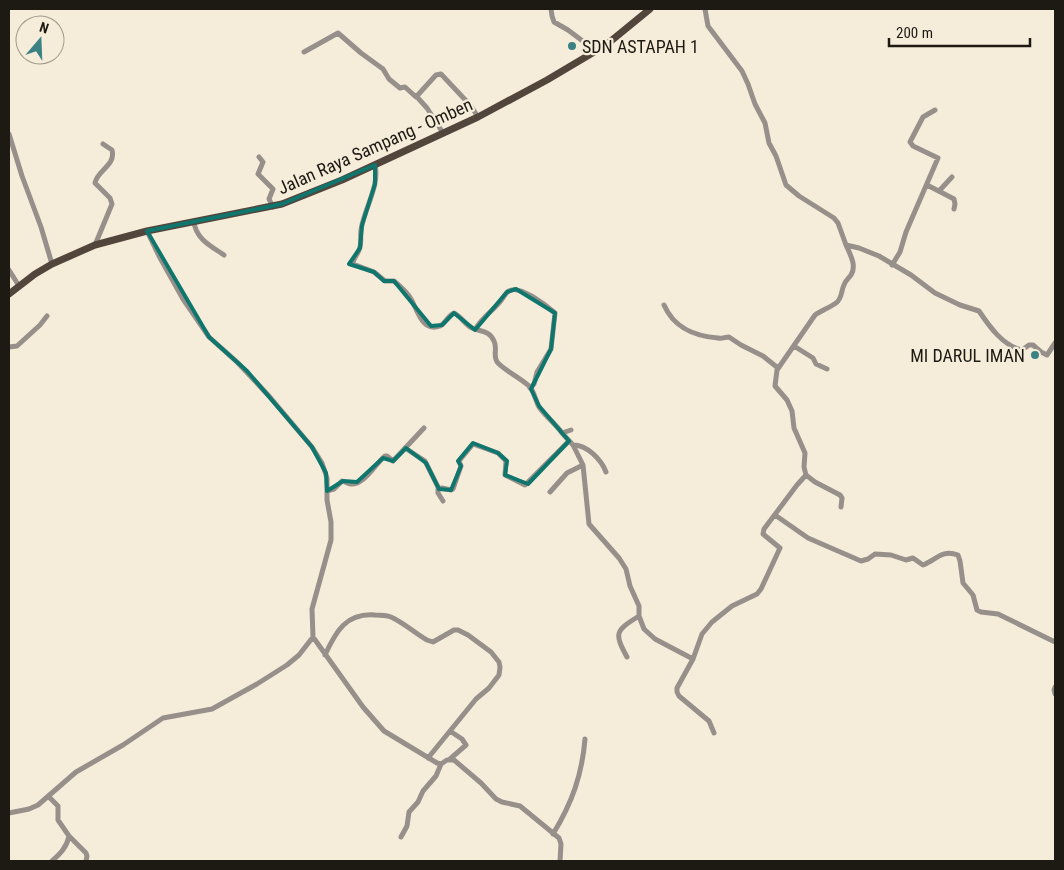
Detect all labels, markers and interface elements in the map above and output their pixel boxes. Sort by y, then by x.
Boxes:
north arrow [15,15,65,65]
scale bar [889,15,1030,47]
text: N [38,19,51,37]
text: 200 m [896,24,933,42]
place label: SDN ASTAPAH 1 [582,36,699,57]
marker: SDN ASTAPAH 1 [566,40,578,52]
street label: Jalan Raya Sampang - Omben [274,94,476,198]
place label: MI DARUL IMAN [910,345,1025,366]
marker: MI DARUL IMAN [1029,349,1041,361]

